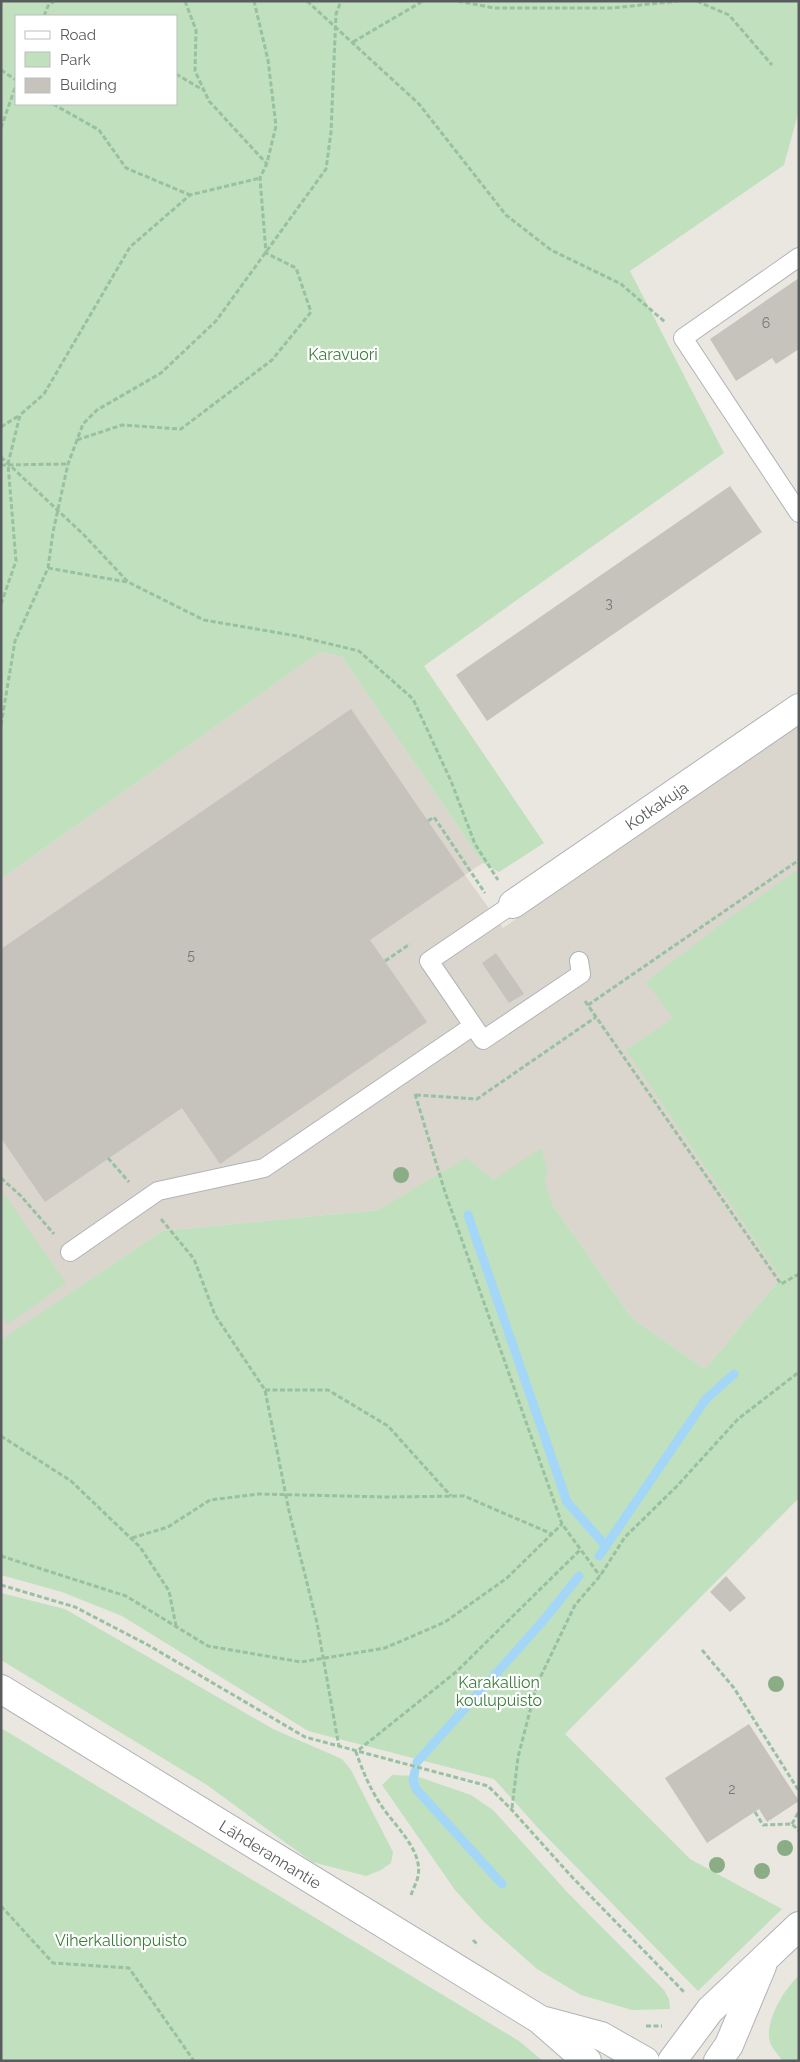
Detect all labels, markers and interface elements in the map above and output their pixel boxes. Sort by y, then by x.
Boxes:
legend [15,15,178,105]
text: Road [60,26,96,44]
text: Park [60,51,91,69]
text: Building [60,76,117,94]
house number: 6 [762,315,770,331]
park label: Karavuori [308,345,378,364]
house number: 3 [605,595,613,611]
street label: Kotkakuja [622,778,692,834]
house number: 5 [187,947,195,963]
park label: Karakallion koulupuisto [456,1673,542,1710]
house number: 2 [728,1781,736,1797]
street label: Lähderannantie [216,1816,325,1893]
park label: Viherkallionpuisto [55,1931,187,1950]

